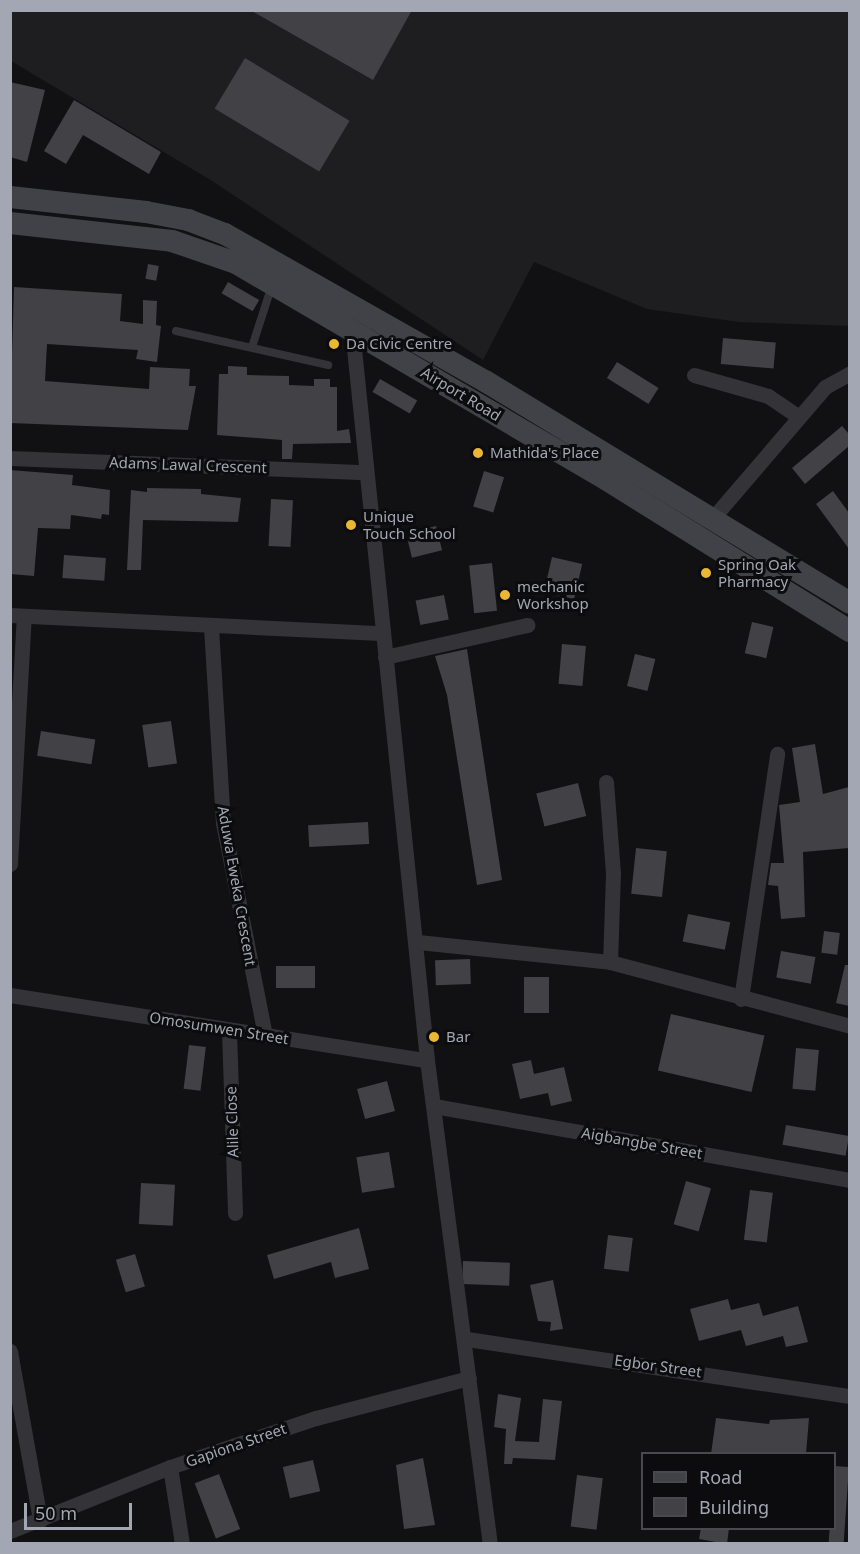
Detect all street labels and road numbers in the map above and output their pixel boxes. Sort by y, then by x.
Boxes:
street label: Airport Road [418,363,504,425]
street label: Adams Lawal Crescent [109,453,267,477]
street label: Aduwa Eweka Crescent [214,804,260,968]
street label: Omosumwen Street [148,1008,290,1048]
street label: Alile Close [222,1086,242,1158]
street label: Aigbangbe Street [580,1124,704,1162]
street label: Egbor Street [613,1351,703,1381]
street label: Gapiona Street [183,1419,289,1471]

